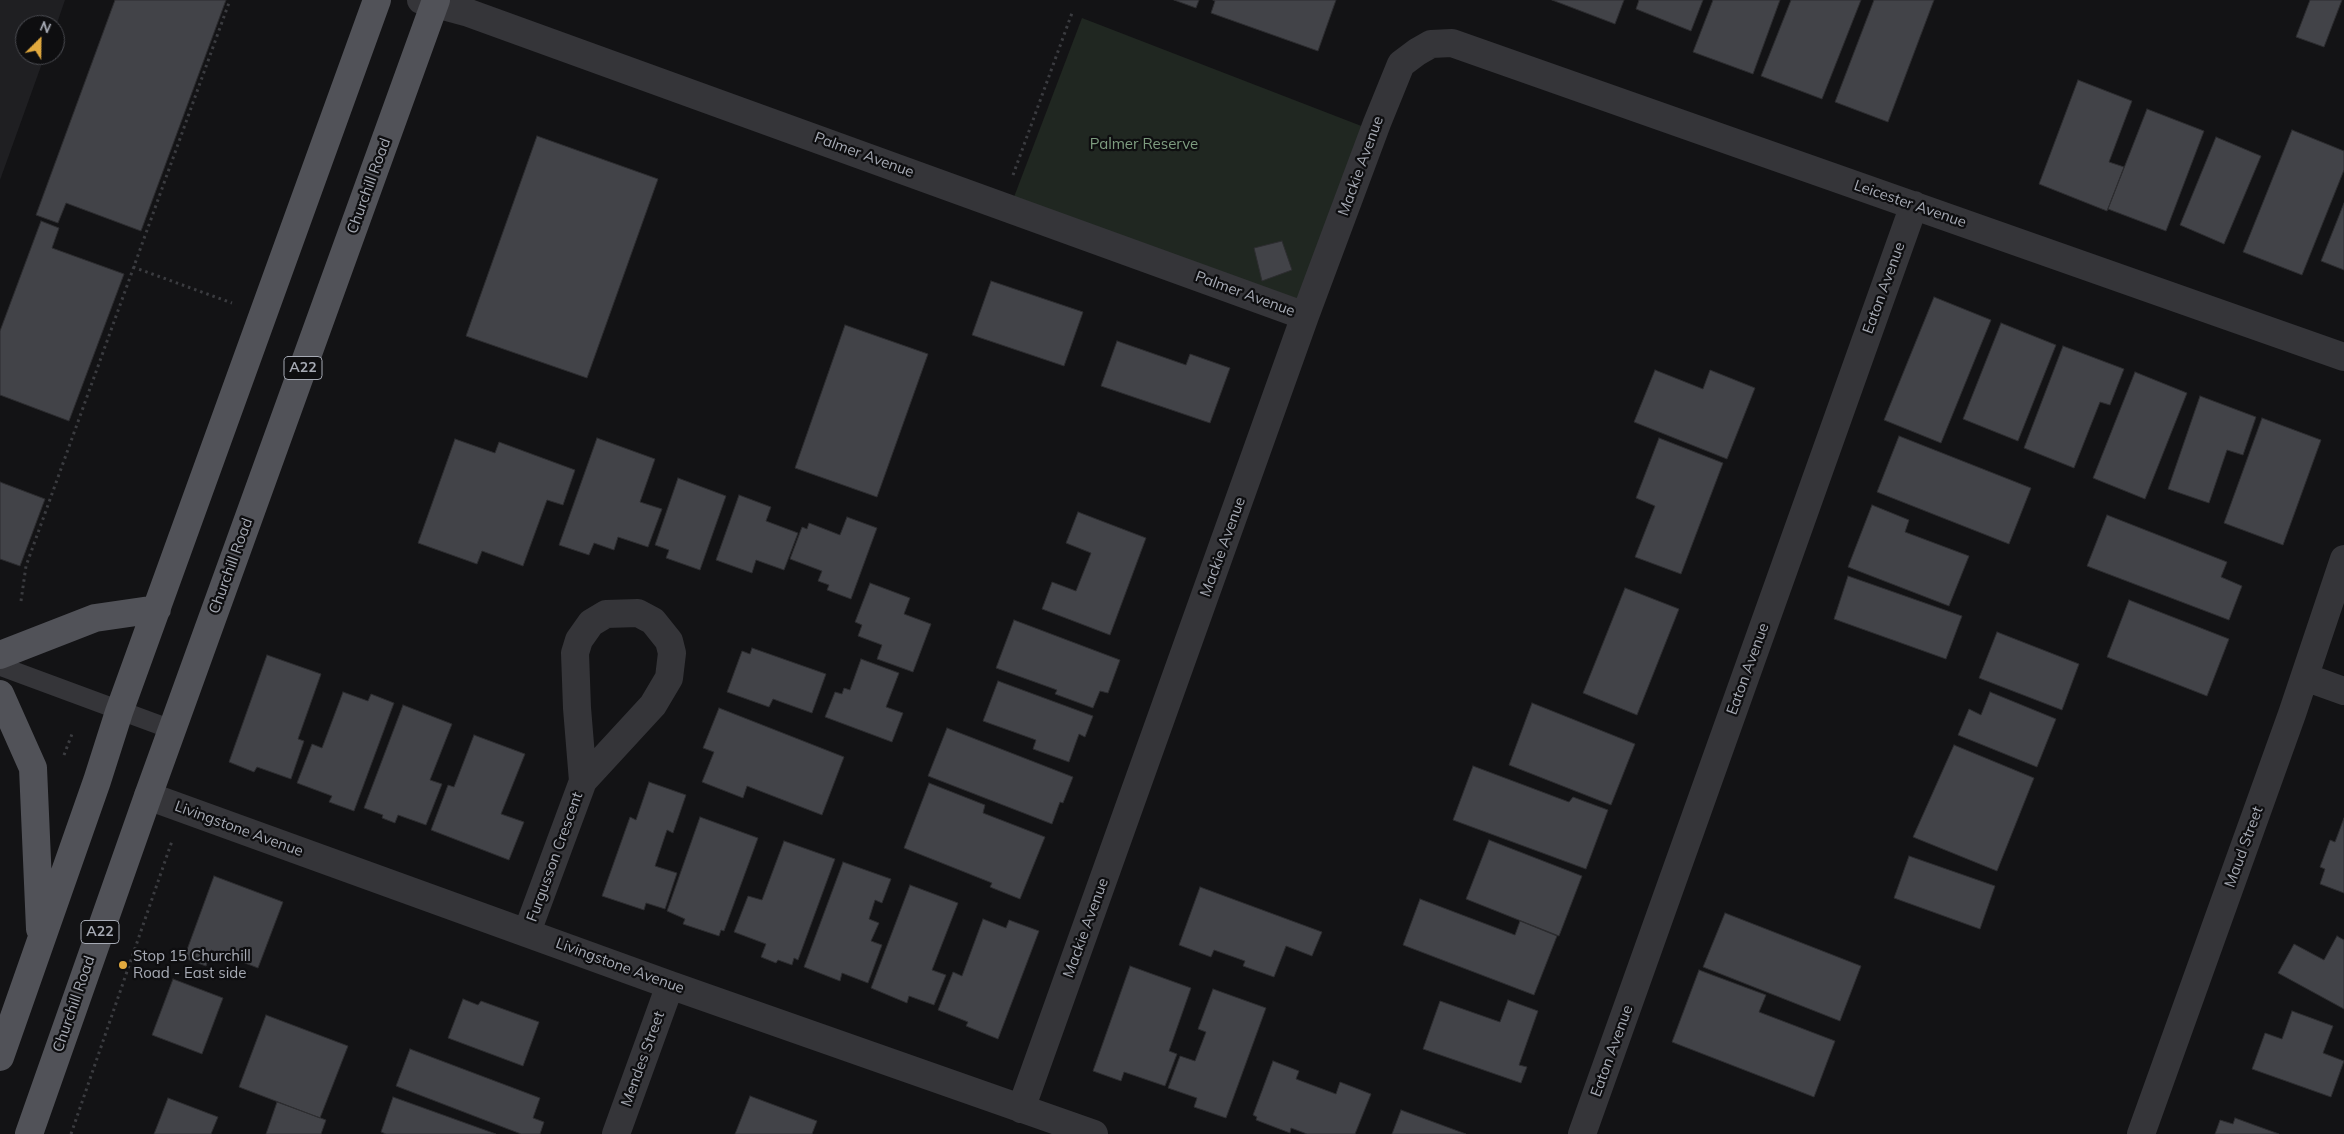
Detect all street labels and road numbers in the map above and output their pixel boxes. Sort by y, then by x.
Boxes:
street label: Mackie Avenue [1335,114,1387,218]
street label: Palmer Avenue [812,129,916,181]
street label: Churchill Road [343,136,395,236]
street label: Leicester Avenue [1851,176,1969,232]
street label: Eaton Avenue [1859,240,1909,336]
street label: Palmer Avenue [1193,268,1297,320]
road number: A22 [284,356,322,379]
street label: Mackie Avenue [1197,495,1249,599]
street label: Churchill Road [205,516,257,616]
street label: Eaton Avenue [1723,621,1773,717]
street label: Furgusson Crescent [523,790,587,924]
street label: Livingstone Avenue [172,797,306,861]
street label: Maud Street [2221,804,2267,890]
street label: Mackie Avenue [1060,876,1112,980]
road number: A22 [81,920,119,944]
street label: Livingstone Avenue [553,934,687,998]
street label: Churchill Road [49,953,99,1055]
street label: Eaton Avenue [1587,1003,1637,1099]
street label: Mendes Street [617,1009,669,1109]

